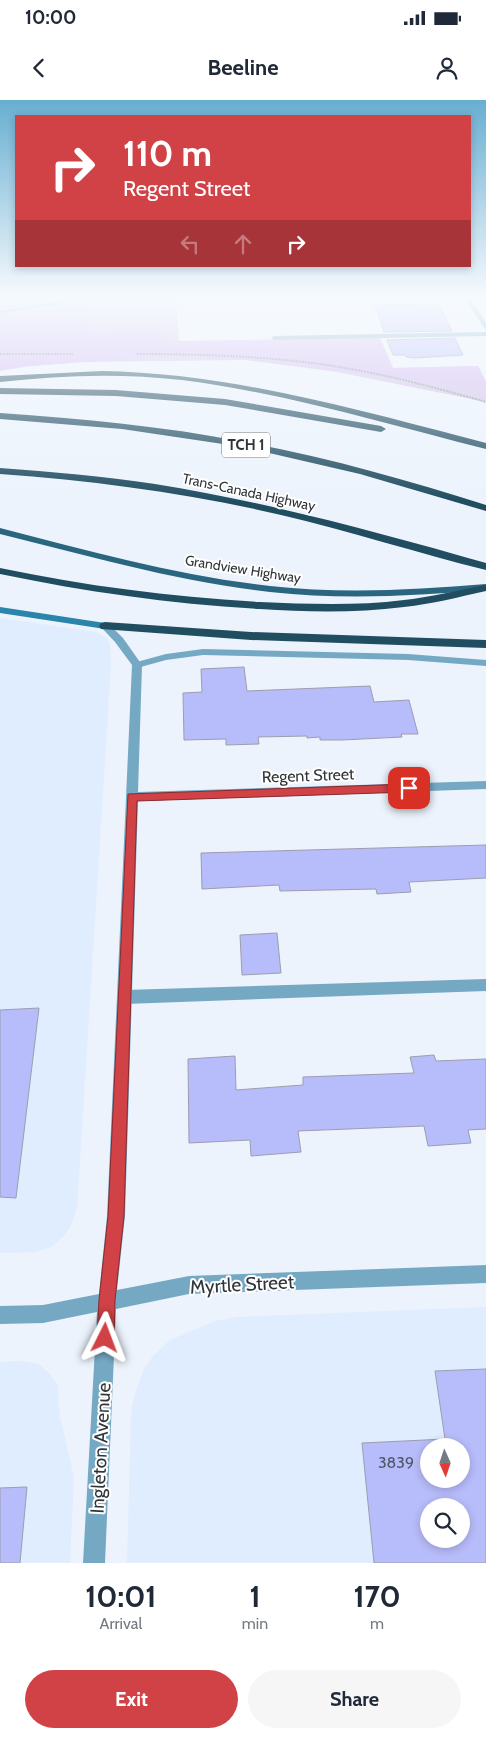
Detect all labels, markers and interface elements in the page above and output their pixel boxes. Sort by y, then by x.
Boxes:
text: 10:00 [25,6,76,29]
icon: back [25,54,53,82]
text: Beeline [208,54,278,81]
icon: person [433,54,461,82]
text: 110 m [123,132,212,175]
icon: right [40,135,105,200]
text: Regent Street [123,175,250,202]
icon: left [176,230,204,258]
icon: ahead [229,230,257,258]
icon: right [282,230,310,258]
road number: TCH 1 [222,432,270,458]
street label: Trans-Canada Highway [181,469,317,515]
street label: Grandview Highway [184,551,302,587]
street label: Regent Street [261,764,355,787]
pin [388,767,430,809]
icon: arrive [395,774,423,802]
street label: Myrtle Street [189,1270,295,1299]
position arrow [78,1311,130,1363]
street label: Ingleton Avenue [86,1382,115,1514]
north arrow [420,1438,470,1488]
map controls [420,1438,470,1548]
house number: 3839 [378,1453,414,1472]
button: search [420,1498,470,1548]
text: 10:01 [85,1578,156,1615]
text: 1 [249,1578,260,1615]
text: 170 [353,1578,401,1615]
text: Arrival [100,1614,142,1633]
text: min [242,1614,268,1633]
text: m [370,1614,384,1633]
button: Exit [25,1670,238,1728]
button: Share [248,1670,461,1728]

